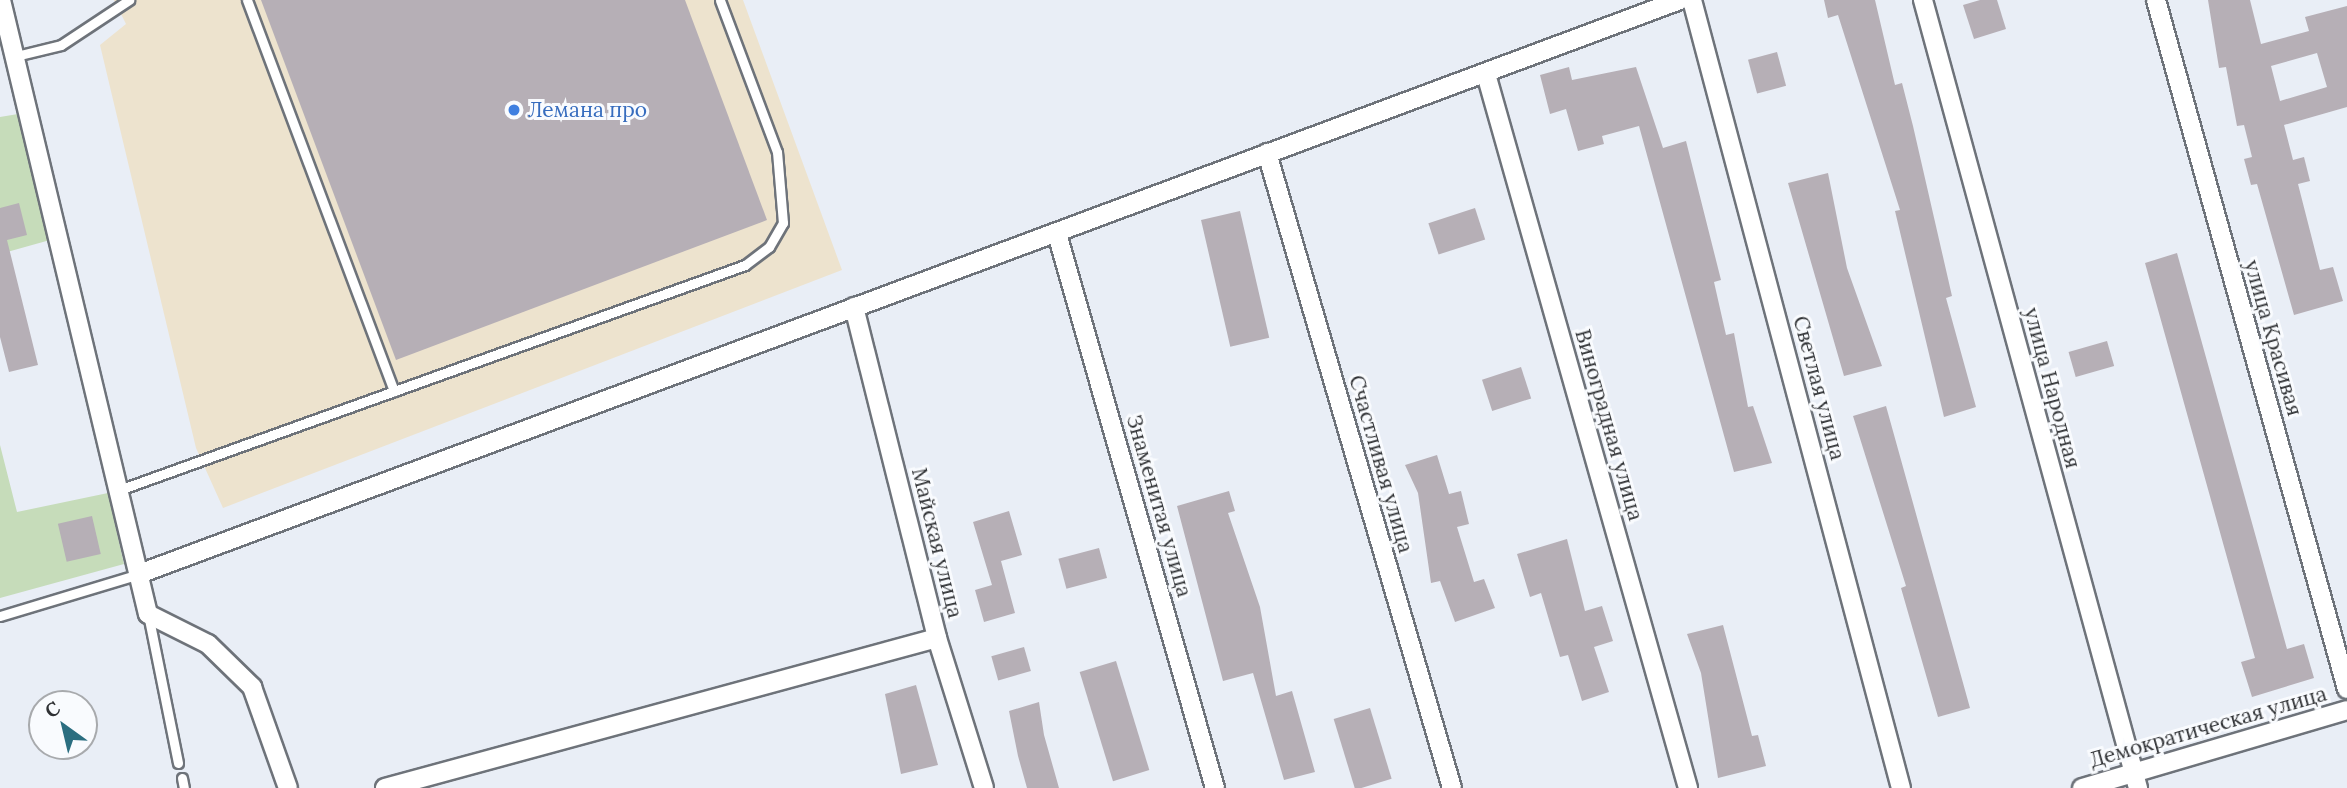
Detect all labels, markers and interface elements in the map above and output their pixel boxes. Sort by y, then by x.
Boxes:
place label: Лемана про [528,97,647,123]
marker: Лемана про [506,102,522,118]
street label: улица Красивая [2239,257,2307,419]
street label: улица Народная [2018,305,2086,471]
street label: Светлая улица [1788,313,1850,463]
street label: Виноградная улица [1570,326,1648,524]
street label: Счастливая улица [1344,372,1418,556]
street label: Знаменитая улица [1121,412,1197,600]
street label: Майская улица [906,465,968,621]
street label: Демократическая улица [2087,681,2329,773]
north arrow [28,690,98,760]
text: С [40,696,65,723]

